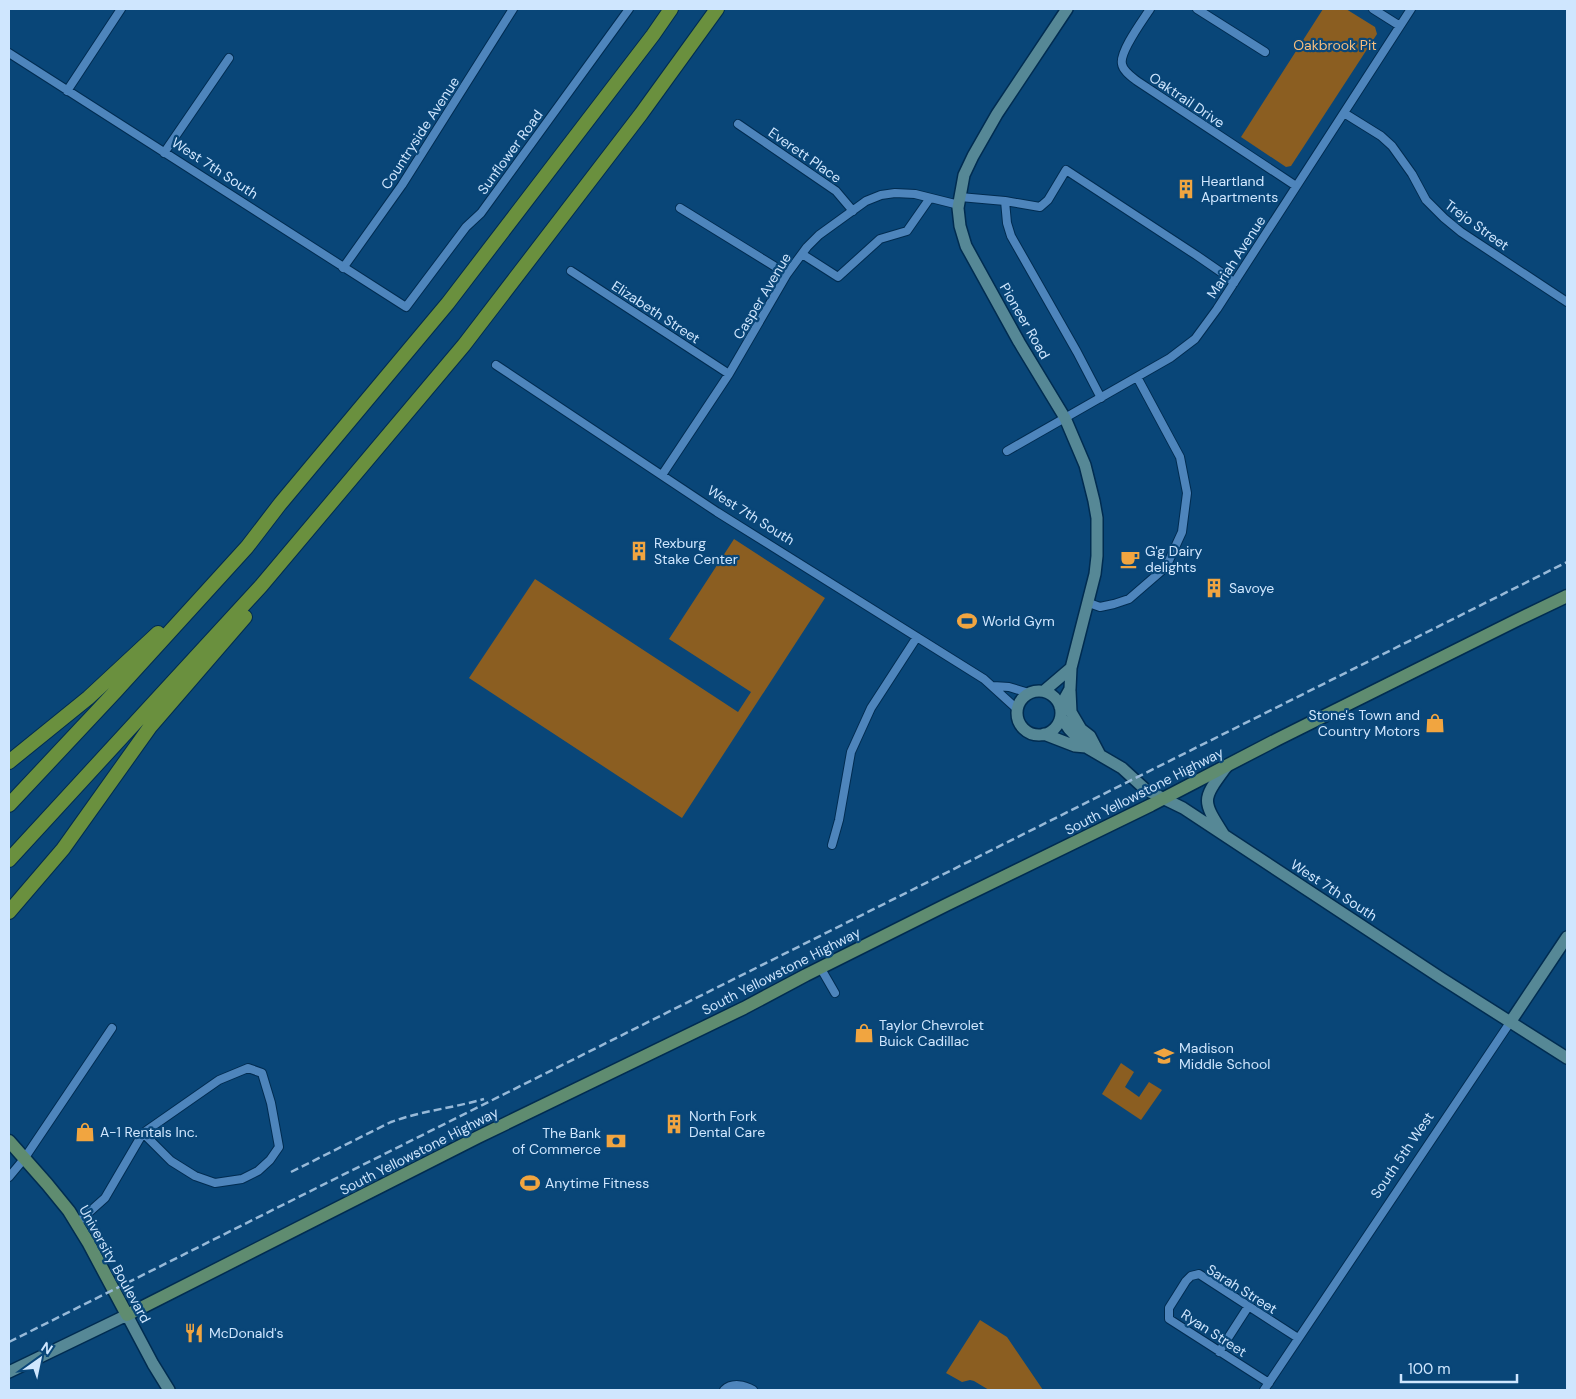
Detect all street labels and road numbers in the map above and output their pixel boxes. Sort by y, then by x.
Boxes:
street label: Oaktrail Drive [1146,68,1228,132]
street label: Countryside Avenue [377,73,463,193]
street label: Sunflower Road [473,106,547,198]
street label: Everett Place [765,123,845,187]
street label: West 7th South [168,133,262,203]
street label: Trejo Street [1441,196,1513,254]
street label: Mariah Avenue [1203,212,1269,302]
street label: Casper Avenue [729,249,795,343]
street label: Elizabeth Street [608,277,704,347]
street label: Pioneer Road [996,280,1054,362]
street label: West 7th South [704,481,798,549]
street label: South Yellowstone Highway [1062,743,1227,839]
street label: West 7th South [1287,855,1381,925]
street label: South Yellowstone Highway [699,923,864,1019]
street label: South Yellowstone Highway [337,1103,502,1199]
street label: South 5th West [1366,1108,1438,1202]
street label: University Boulevard [75,1202,155,1326]
street label: Sarah Street [1203,1260,1281,1318]
street label: Ryan Street [1178,1305,1250,1361]

